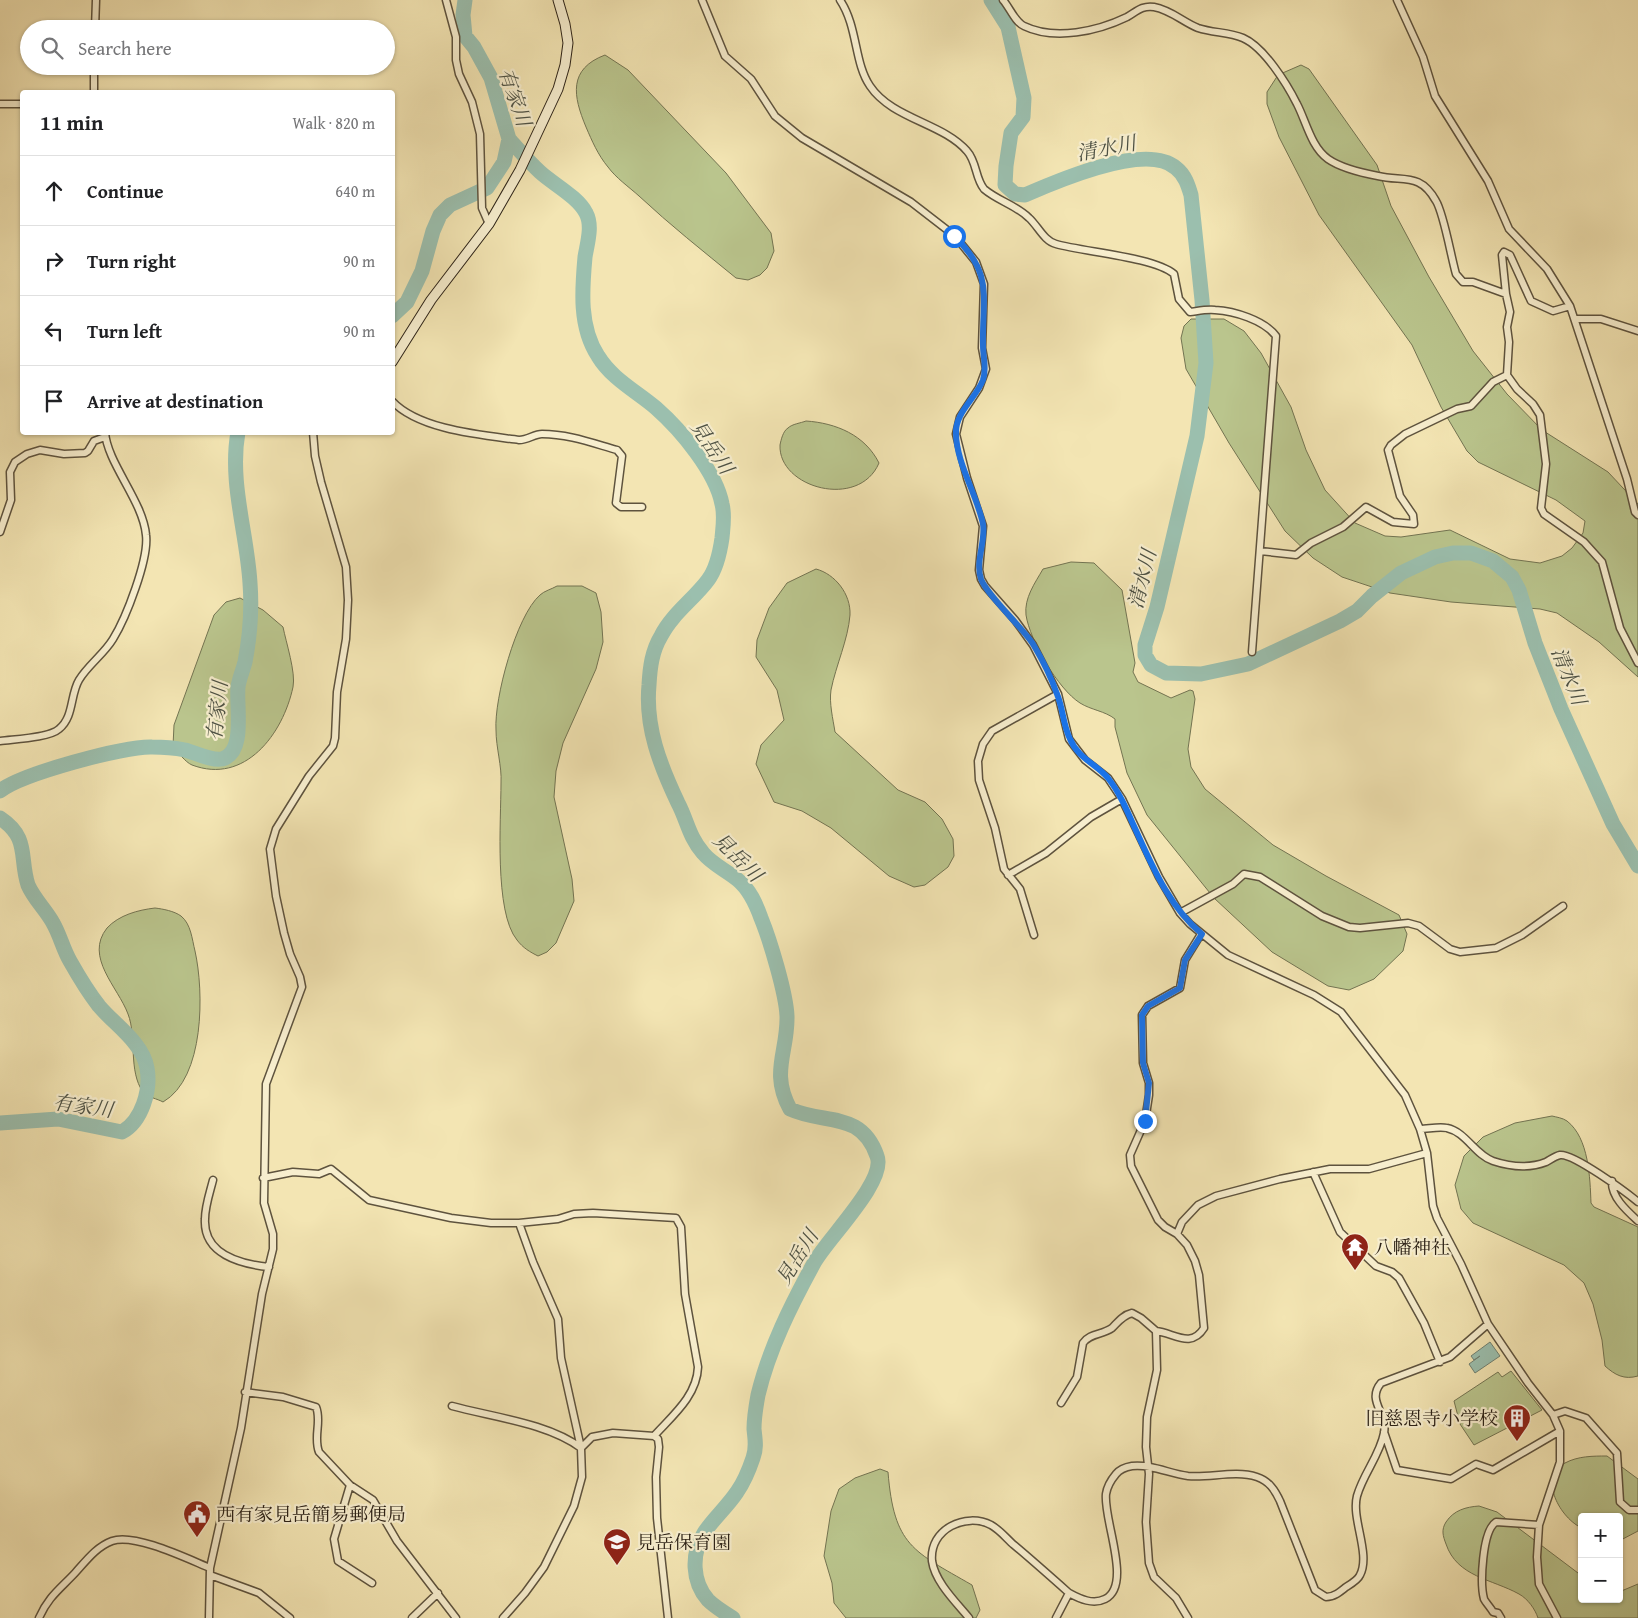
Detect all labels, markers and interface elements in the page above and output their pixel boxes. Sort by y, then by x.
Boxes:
search box [20,20,395,75]
icon: search [38,34,66,62]
text: Search here [78,34,172,62]
water label: 有家川 [492,64,540,132]
text: 11 min [40,107,103,138]
text: Walk · 820 m [292,111,375,135]
water label: 清水川 [1074,127,1140,167]
icon: ahead [40,177,68,205]
text: Continue [87,177,164,205]
text: 640 m [335,179,375,203]
route start [943,225,966,248]
icon: right [40,247,68,275]
text: Turn right [87,247,176,275]
text: 90 m [343,249,375,273]
icon: left [40,317,68,345]
text: Turn left [87,317,162,345]
text: 90 m [343,319,375,343]
icon: arrive [40,387,68,415]
text: Arrive at destination [87,387,263,415]
water label: 見岳川 [684,414,742,481]
water label: 清水川 [1120,544,1163,611]
water label: 清水川 [1545,643,1595,711]
water label: 有家川 [199,678,234,742]
water label: 見岳川 [707,825,771,890]
water label: 有家川 [51,1087,117,1124]
route end [1134,1110,1157,1133]
water label: 見岳川 [768,1222,826,1290]
temple icon: 八幡神社 [1340,1232,1370,1271]
place label: 八幡神社 [1374,1233,1450,1261]
building icon: 旧慈恩寺小学校 [1502,1403,1532,1442]
place label: 旧慈恩寺小学校 [1365,1404,1498,1432]
public building icon: 西有家見岳簡易郵便局 [182,1499,212,1538]
place label: 西有家見岳簡易郵便局 [216,1500,406,1528]
map controls [1578,1513,1623,1603]
button: + [1578,1513,1623,1558]
school or university icon: 見岳保育園 [602,1527,632,1566]
place label: 見岳保育園 [636,1528,731,1556]
button: − [1578,1558,1623,1603]

